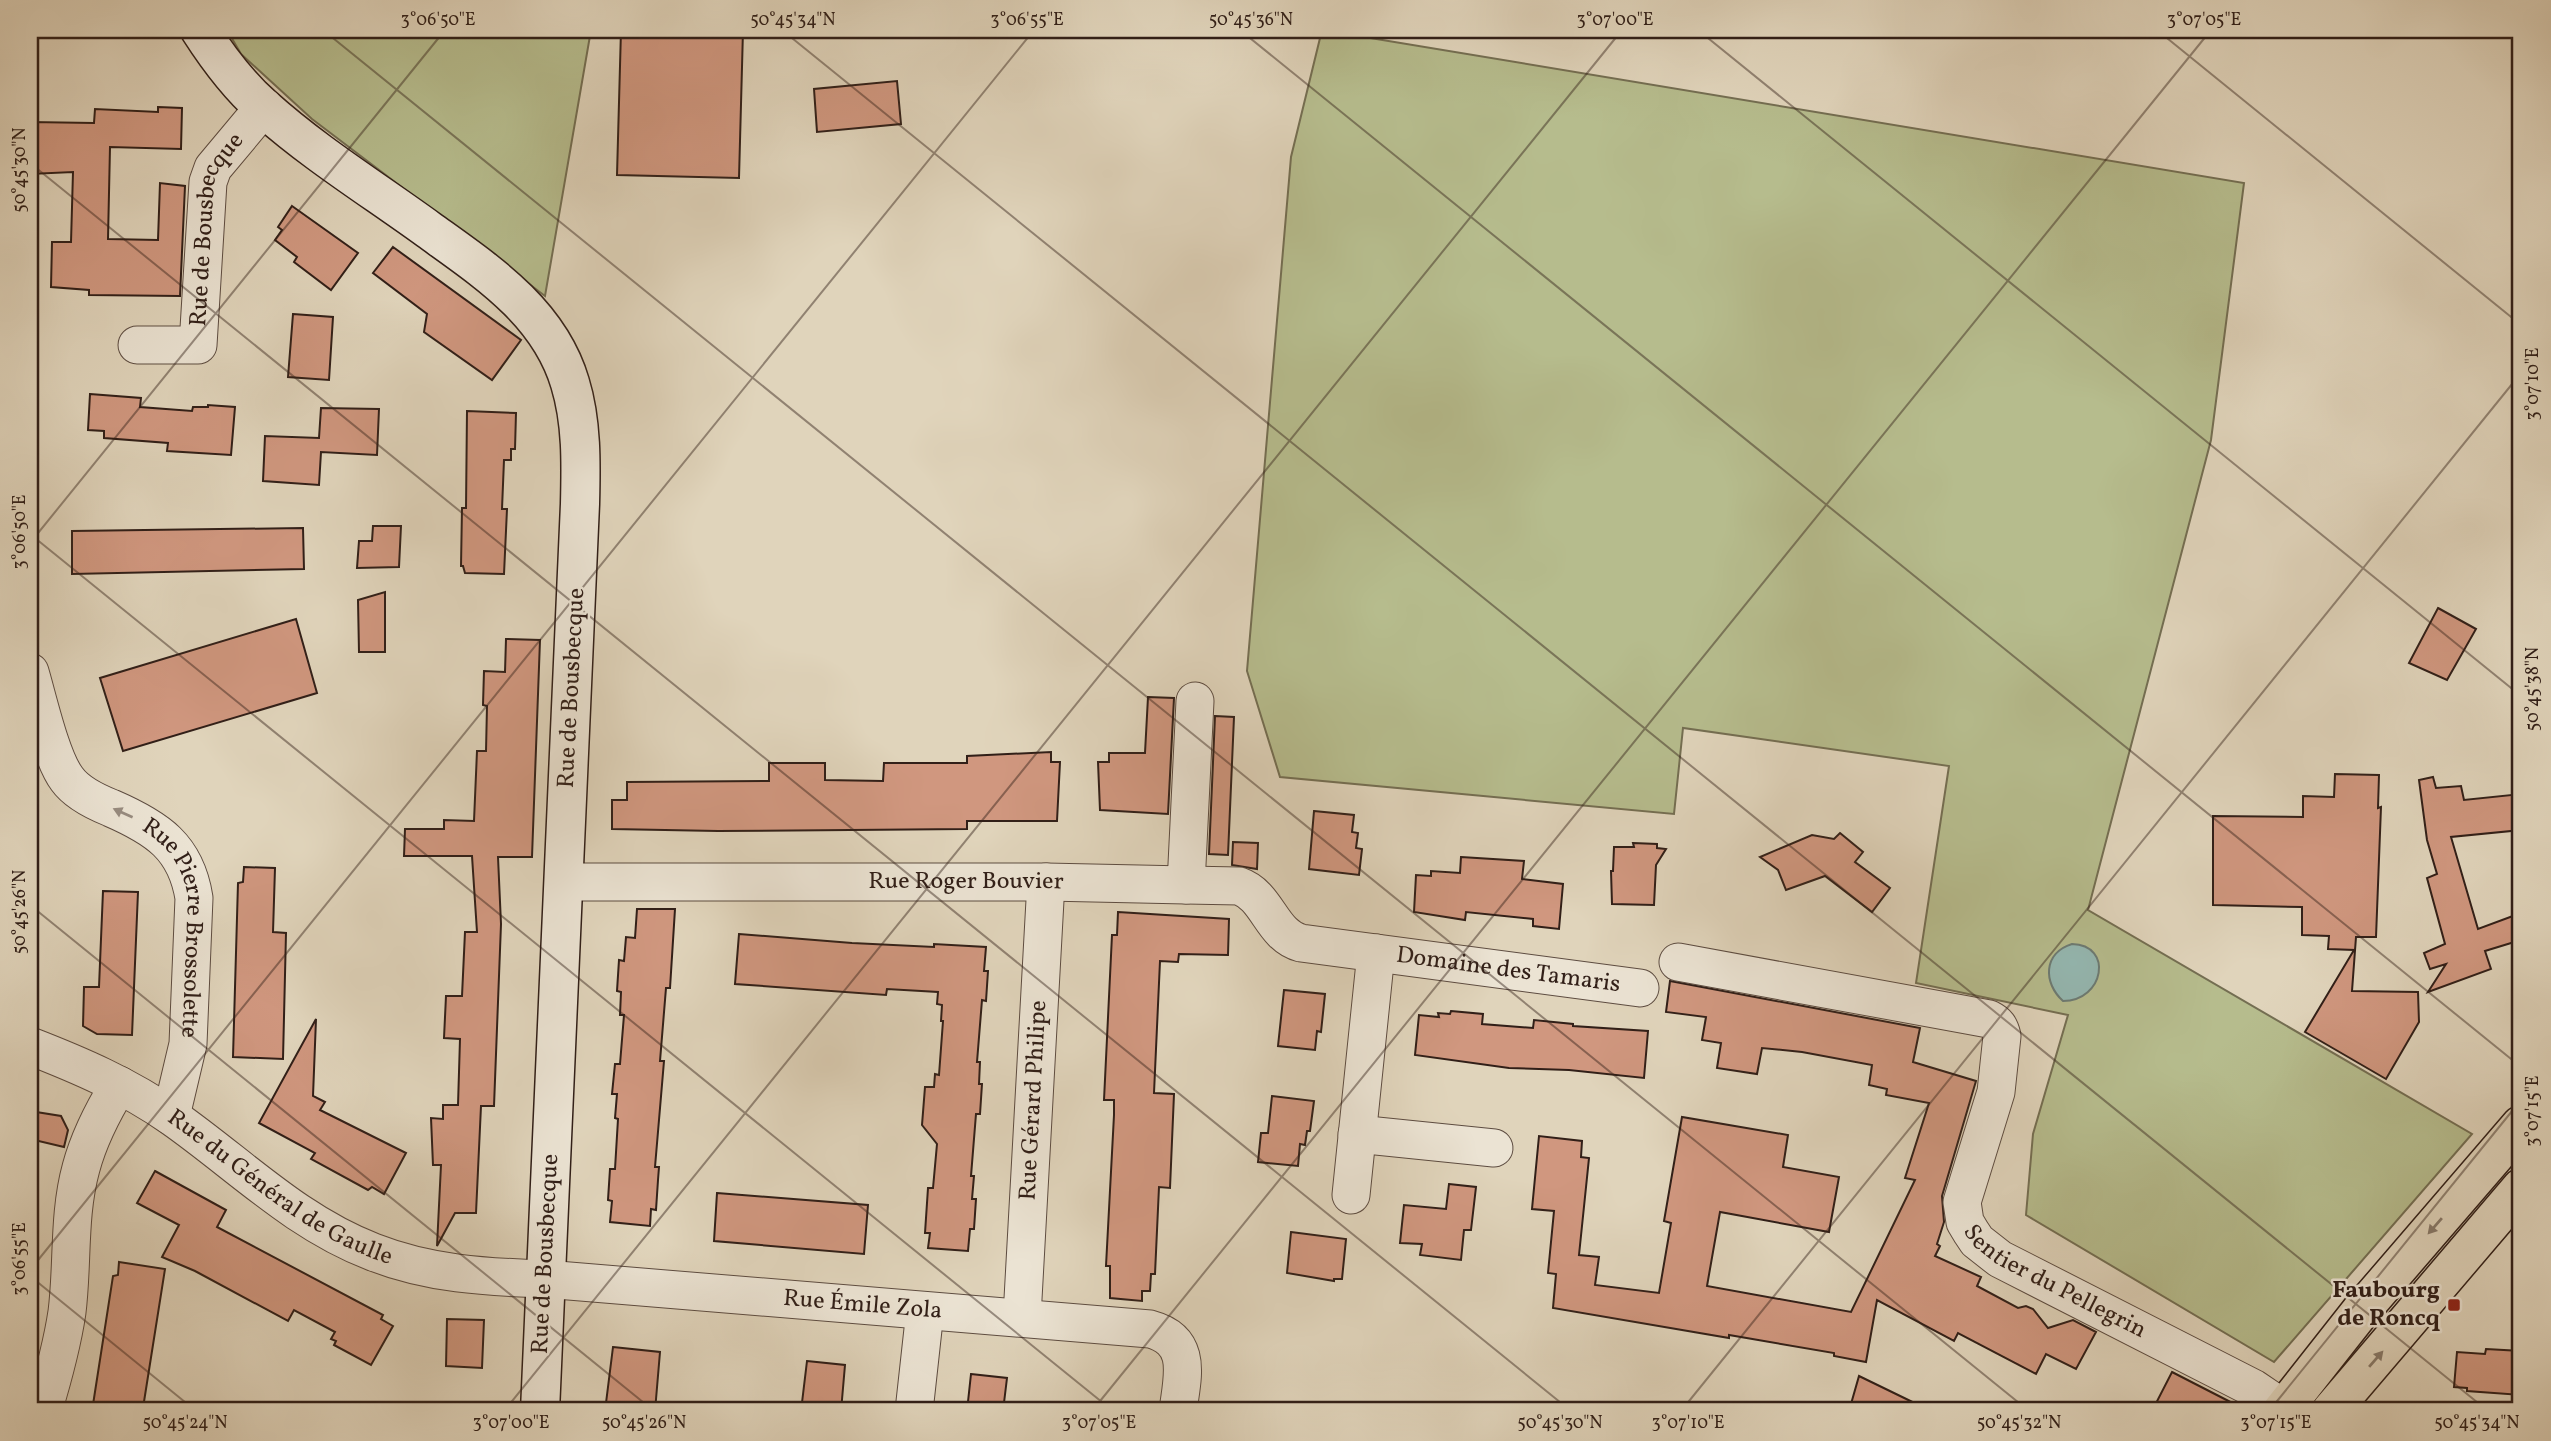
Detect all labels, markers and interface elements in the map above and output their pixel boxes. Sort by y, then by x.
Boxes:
text: 3°06'50"E [400,8,476,33]
text: 50°45'34"N [750,8,836,33]
text: 3°06'55"E [990,8,1064,33]
text: 50°45'36"N [1209,8,1293,33]
text: 3°07'00"E [1577,8,1654,33]
text: 3°07'05"E [2167,8,2241,33]
street label: Rue de Bousbecque [182,125,252,327]
text: 50°45'30"N [8,127,33,213]
text: 3°07'10"E [2521,347,2546,421]
text: 3°06'50"E [8,494,33,570]
street label: Rue de Bousbecque [550,587,594,789]
text: 50°45'38"N [2521,647,2546,731]
one-way arrow [112,808,133,819]
street label: Rue Pierre Brossolette [135,810,211,1038]
street label: Rue Roger Bouvier [868,865,1064,899]
text: 50°45'26"N [8,870,33,954]
street label: Domaine des Tamaris [1394,939,1622,1002]
street label: Rue Gérard Philipe [1011,999,1056,1201]
text: 3°07'15"E [2521,1075,2546,1147]
street label: Rue du Général de Gaulle [160,1102,397,1275]
street label: Rue de Bousbecque [524,1153,568,1355]
one-way arrow [2427,1217,2443,1235]
street label: Sentier du Pellegrin [1954,1218,2152,1348]
text: 3°06'55"E [8,1222,33,1296]
place label: Faubourg de Roncq [2332,1274,2441,1336]
street label: Rue Émile Zola [782,1282,944,1329]
marker: Faubourg de Roncq [2446,1297,2462,1313]
one-way arrow [2368,1351,2383,1368]
text: 50°45'24"N [142,1411,228,1436]
text: 3°07'00"E [473,1411,550,1436]
text: 50°45'26"N [602,1411,686,1436]
text: 3°07'05"E [1062,1411,1136,1436]
text: 50°45'30"N [1517,1411,1603,1436]
text: 3°07'10"E [1651,1411,1725,1436]
text: 50°45'32"N [1977,1411,2061,1436]
text: 3°07'15"E [2240,1411,2312,1436]
text: 50°45'34"N [2434,1411,2520,1436]

